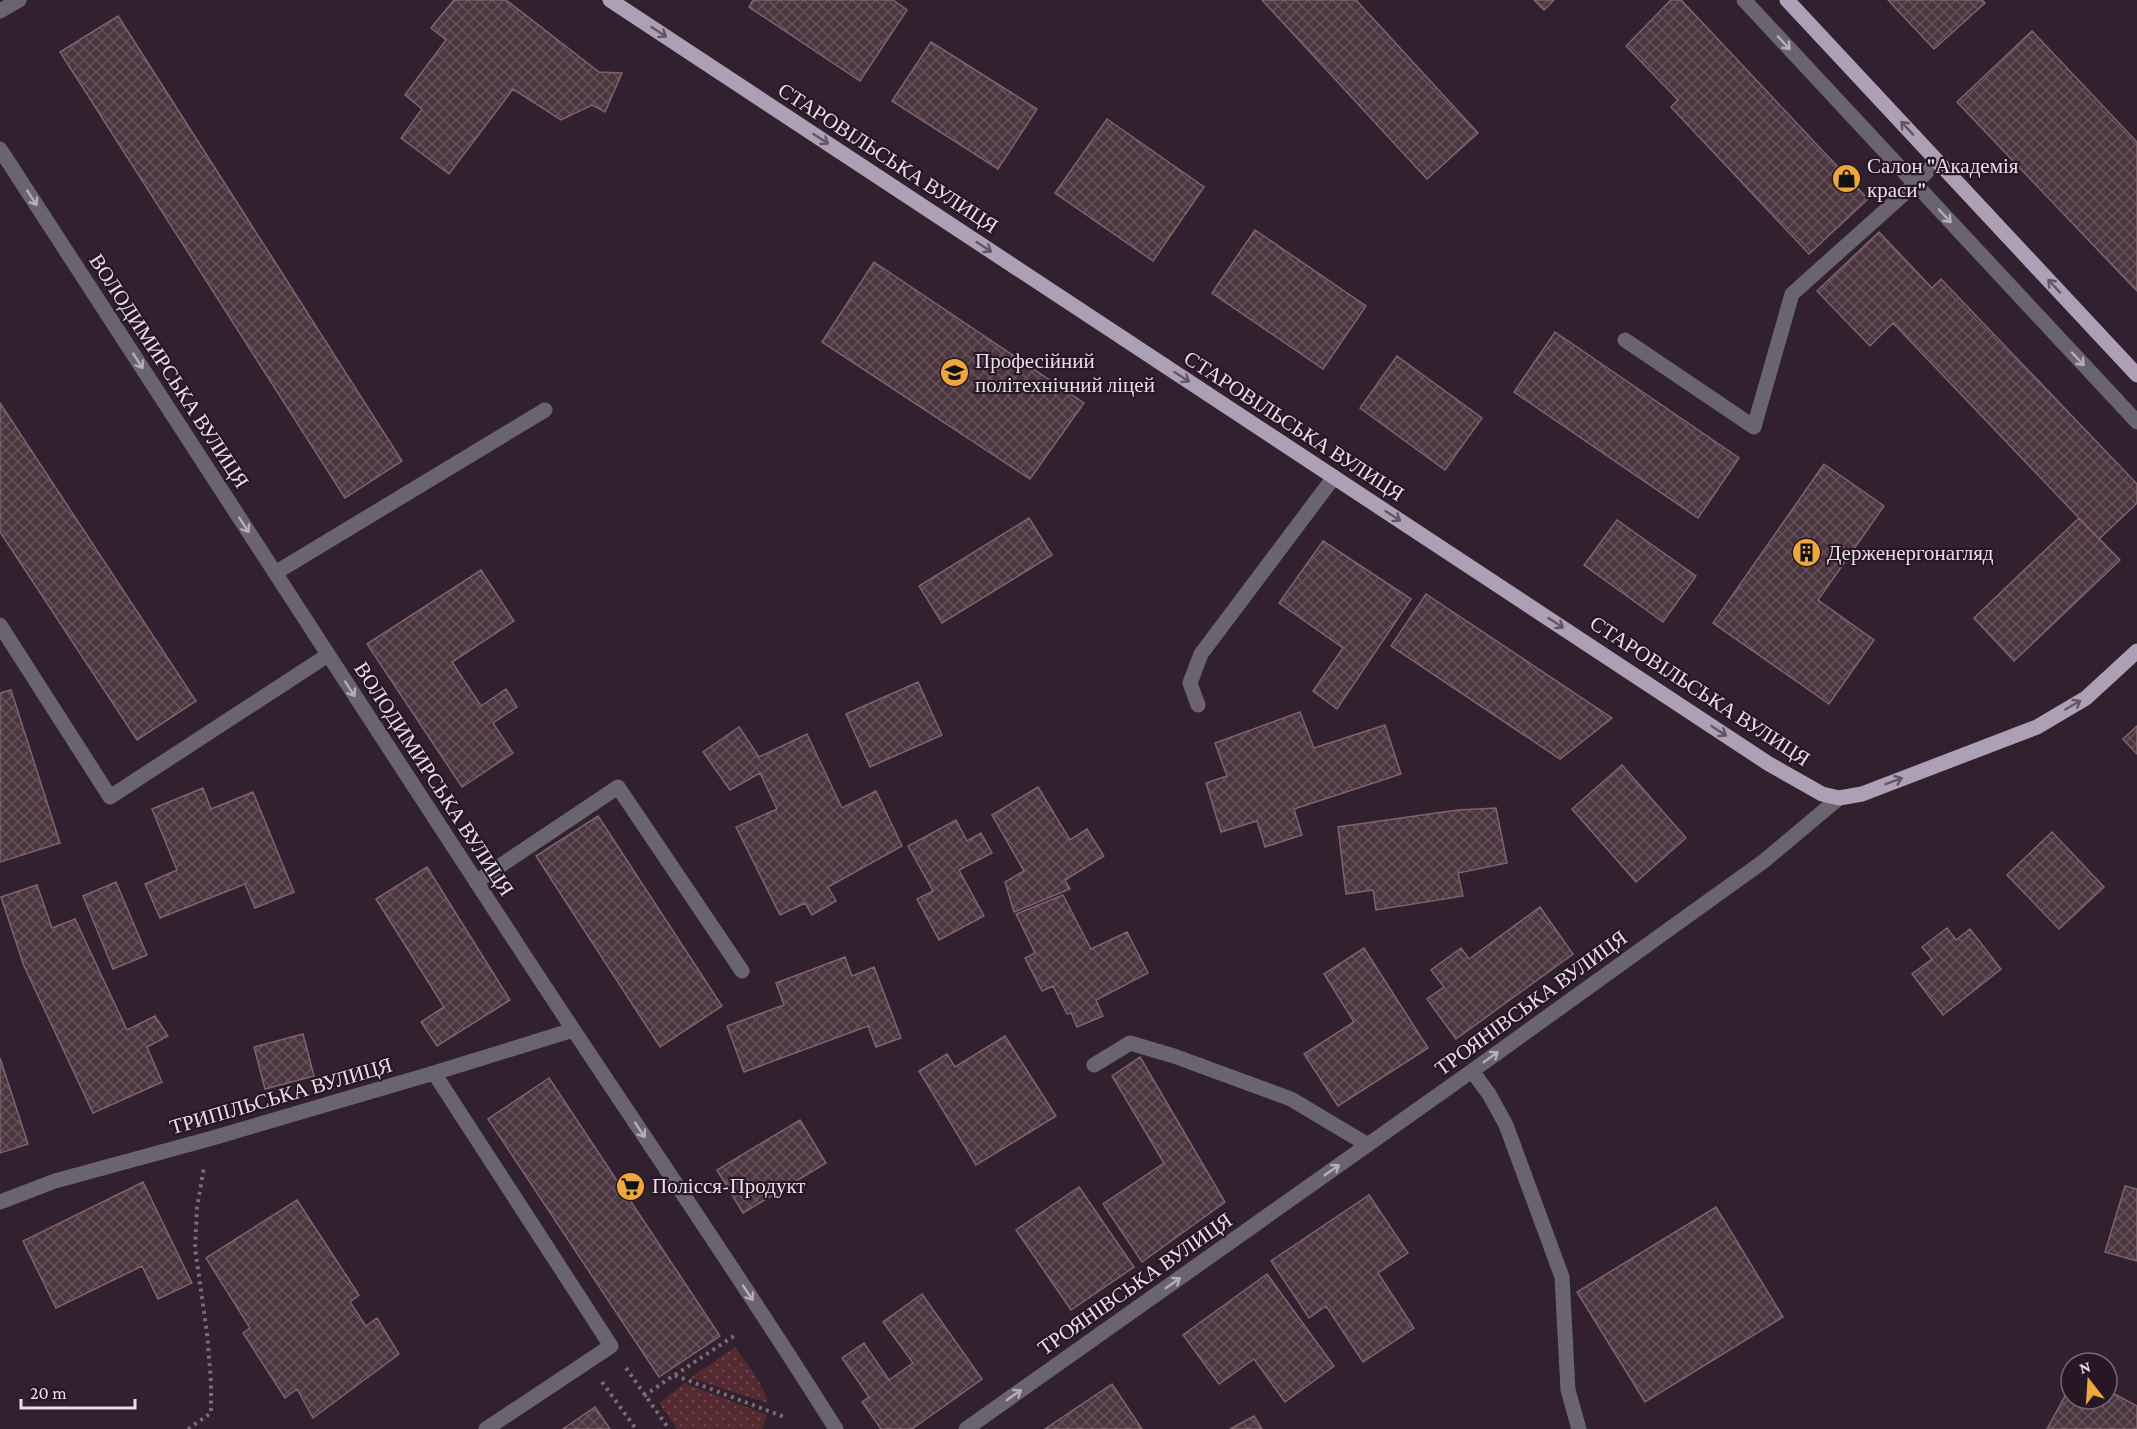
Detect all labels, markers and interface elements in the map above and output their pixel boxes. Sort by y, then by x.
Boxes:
one-way arrow [650,26,666,38]
one-way arrow [1777,35,1791,50]
street label: СТАРОВІЛЬСЬКА ВУЛИЦЯ [774,78,1002,238]
one-way arrow [1900,121,1914,136]
one-way arrow [813,133,830,146]
place label: Салон "Академія краси" [1867,154,2019,202]
shop icon: Салон "Академія краси" [1830,162,1862,194]
one-way arrow [26,189,38,205]
one-way arrow [1938,209,1953,224]
one-way arrow [975,241,992,253]
street label: ВОЛОДИМИРСЬКА ВУЛИЦЯ [84,249,254,493]
one-way arrow [2047,279,2061,294]
street label: СТАРОВІЛЬСЬКА ВУЛИЦЯ [1180,346,1408,506]
place label: Професійний політехнічний ліцей [975,349,1155,397]
one-way arrow [2071,351,2085,366]
one-way arrow [132,352,144,369]
school or university icon: Професійний політехнічний ліцей [938,357,970,389]
one-way arrow [1173,371,1190,383]
one-way arrow [1384,510,1401,522]
one-way arrow [238,516,250,533]
building icon: Держенергонагляд [1790,537,1822,569]
place label: Держенергонагляд [1827,541,1994,565]
street label: СТАРОВІЛЬСЬКА ВУЛИЦЯ [1586,611,1814,771]
one-way arrow [1547,617,1564,630]
street label: ВОЛОДИМИРСЬКА ВУЛИЦЯ [349,657,519,901]
one-way arrow [344,680,356,697]
one-way arrow [2064,699,2081,711]
one-way arrow [1710,724,1727,737]
one-way arrow [1884,775,1903,786]
street label: ТРОЯНІВСЬКА ВУЛИЦЯ [1430,925,1632,1081]
one-way arrow [1483,1051,1499,1063]
street label: ТРИПІЛЬСЬКА ВУЛИЦЯ [167,1053,395,1139]
one-way arrow [634,1122,646,1138]
one-way arrow [1324,1164,1340,1176]
supermarket icon: Полісся-Продукт [615,1170,647,1202]
place label: Полісся-Продукт [652,1174,806,1198]
street label: ТРОЯНІВСЬКА ВУЛИЦЯ [1033,1208,1237,1360]
one-way arrow [1165,1277,1181,1289]
one-way arrow [742,1284,755,1301]
north arrow [2059,1351,2119,1411]
text: N [2077,1357,2093,1377]
scale bar [21,1372,135,1410]
text: 20 m [30,1383,67,1403]
one-way arrow [1005,1389,1022,1401]

